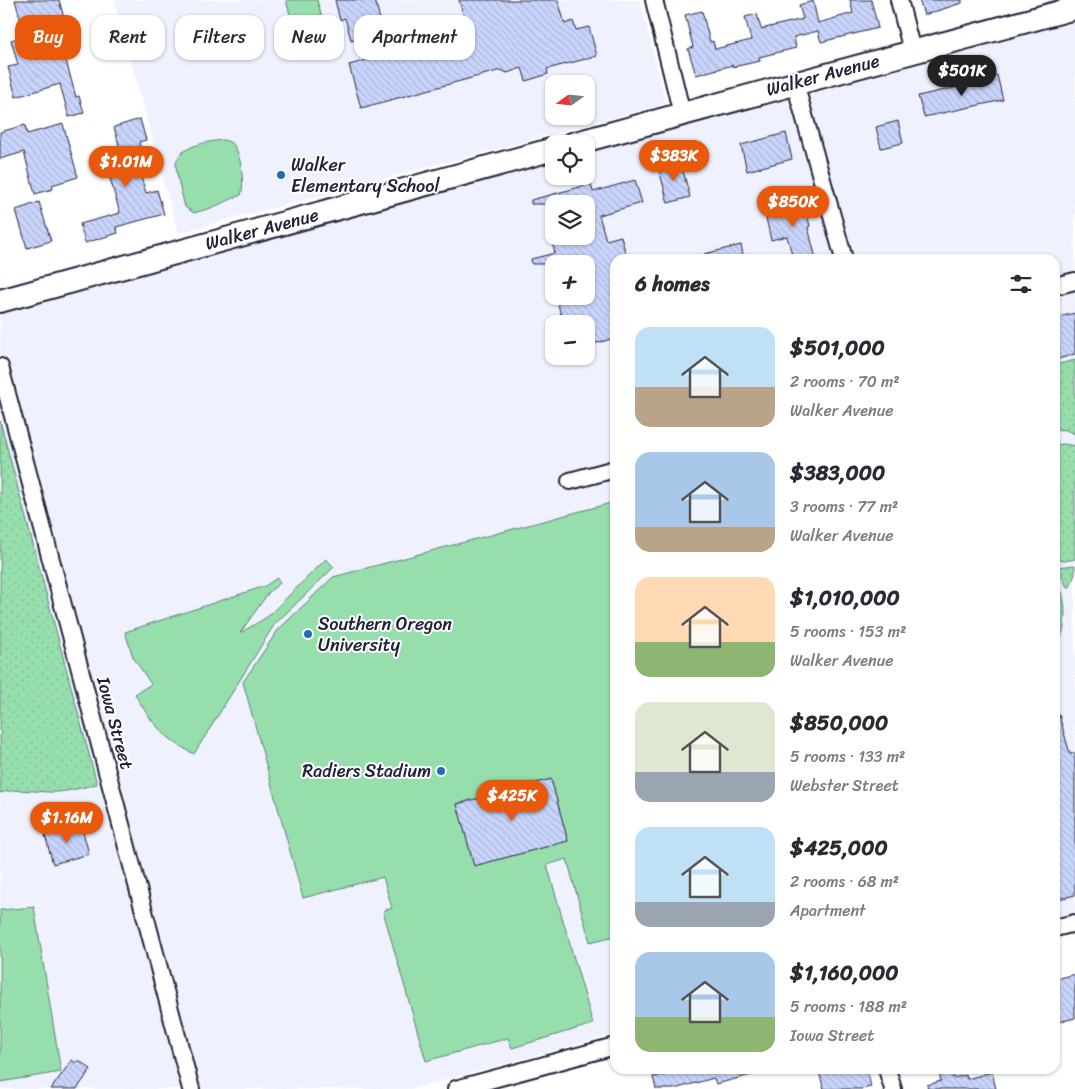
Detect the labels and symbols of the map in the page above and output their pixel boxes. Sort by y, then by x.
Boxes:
street label: Walker Avenue [763,44,883,106]
pin: $501K [927,54,997,97]
north arrow [545,75,595,125]
pin: $383K [639,140,709,182]
pin: $1.01M [85,146,167,188]
place label: Walker Elementary School [291,149,440,202]
marker: Walker Elementary School [275,169,287,181]
pin: $850K [758,186,828,228]
street label: Walker Avenue [202,198,322,260]
place label: Southern Oregon University [318,608,452,661]
marker: Southern Oregon University [302,628,314,640]
street label: Iowa Street [87,672,143,773]
place label: Radiers Stadium [302,755,431,787]
marker: Radiers Stadium [435,765,447,777]
pin: $425K [477,780,547,822]
pin: $1.16M [26,802,108,844]

